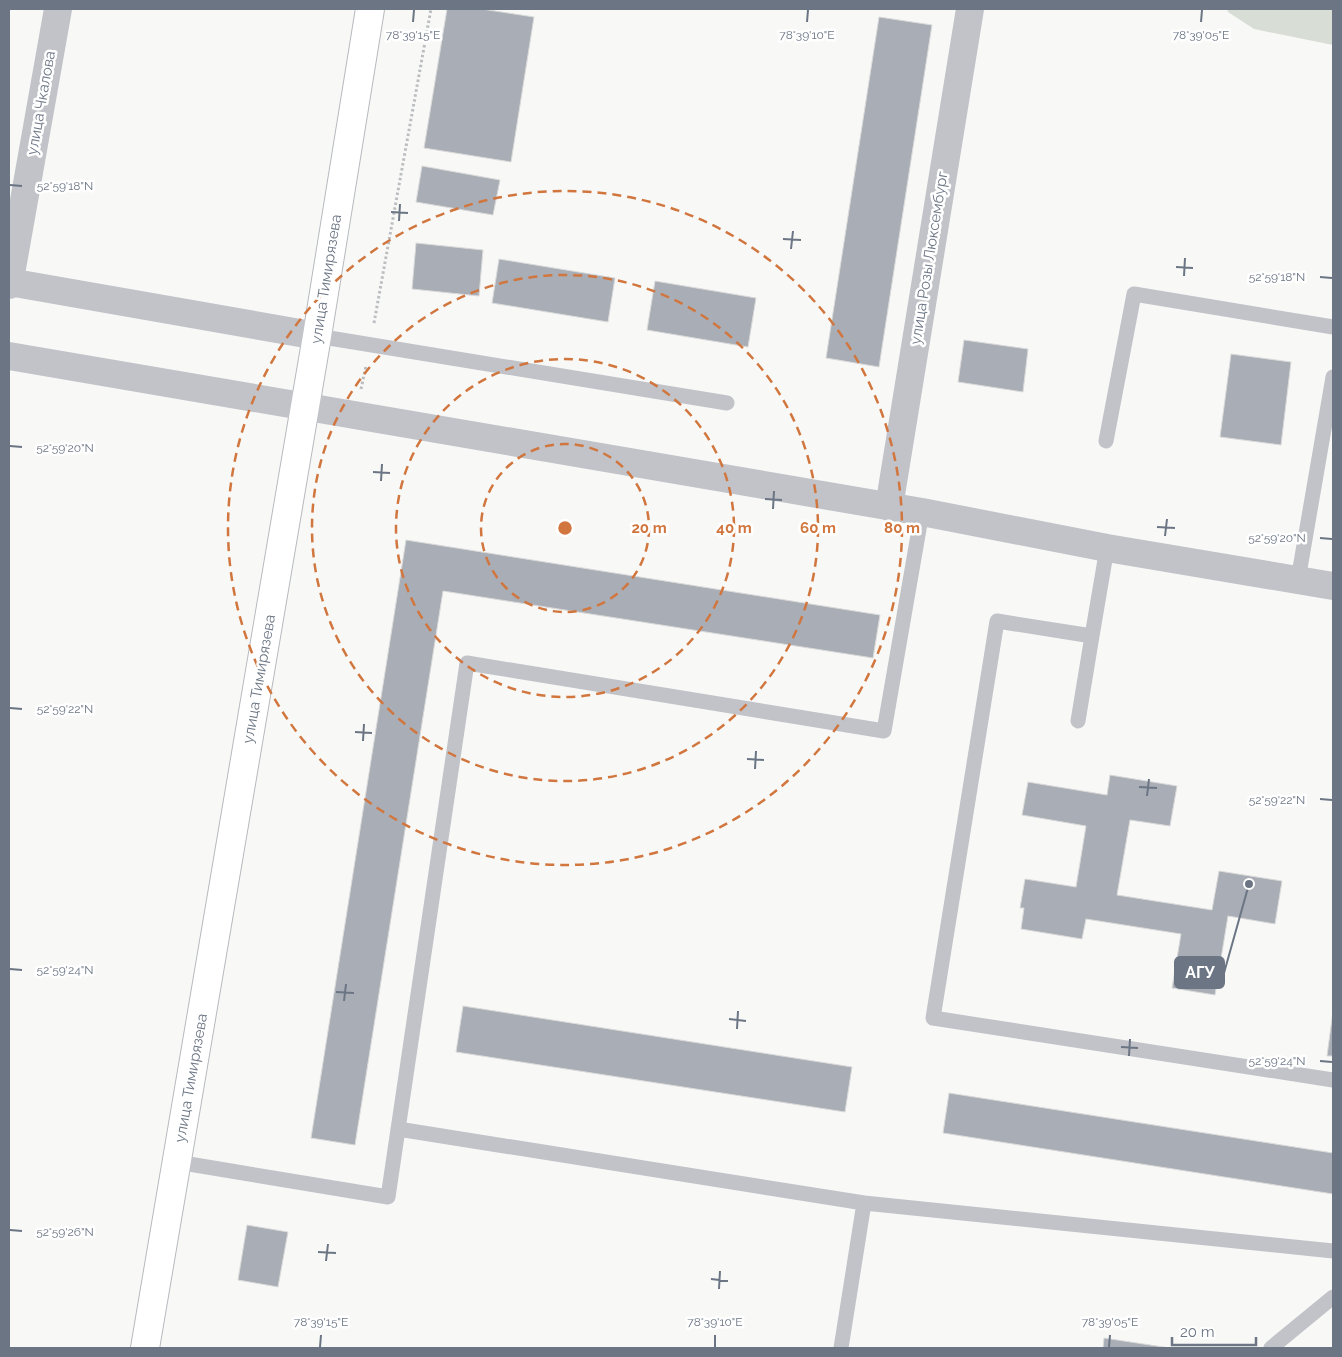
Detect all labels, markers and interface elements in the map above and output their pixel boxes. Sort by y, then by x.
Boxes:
text: 78°39'15"E [386,28,440,42]
text: 78°39'10"E [779,28,835,42]
text: 78°39'05"E [1173,28,1229,42]
street label: улица Чкалова [23,49,59,157]
street label: улица Розы Люксембург [906,170,952,346]
text: 52°59'18"N [37,179,93,193]
street label: улица Тимирязева [307,213,345,345]
text: 52°59'18"N [1249,270,1305,284]
text: 52°59'20"N [36,441,94,455]
centre of rings [556,519,574,537]
text: 20 m [631,519,667,537]
text: 40 m [716,519,752,537]
text: 60 m [800,519,836,537]
text: 80 m [884,519,920,537]
text: 52°59'20"N [1248,531,1306,545]
street label: улица Тимирязева [239,613,279,745]
text: 52°59'22"N [37,702,93,716]
text: 52°59'22"N [1249,793,1305,807]
callout: АГУ [1175,957,1224,988]
text: 52°59'24"N [37,963,93,977]
text: АГУ [1185,963,1216,982]
street label: улица Тимирязева [171,1012,211,1144]
text: 52°59'24"N [1249,1054,1305,1068]
text: 52°59'26"N [36,1225,94,1239]
scale bar [1172,1314,1256,1346]
text: 78°39'15"E [294,1315,348,1329]
text: 78°39'10"E [687,1315,743,1329]
text: 78°39'05"E [1082,1315,1138,1329]
text: 20 m [1180,1323,1215,1341]

